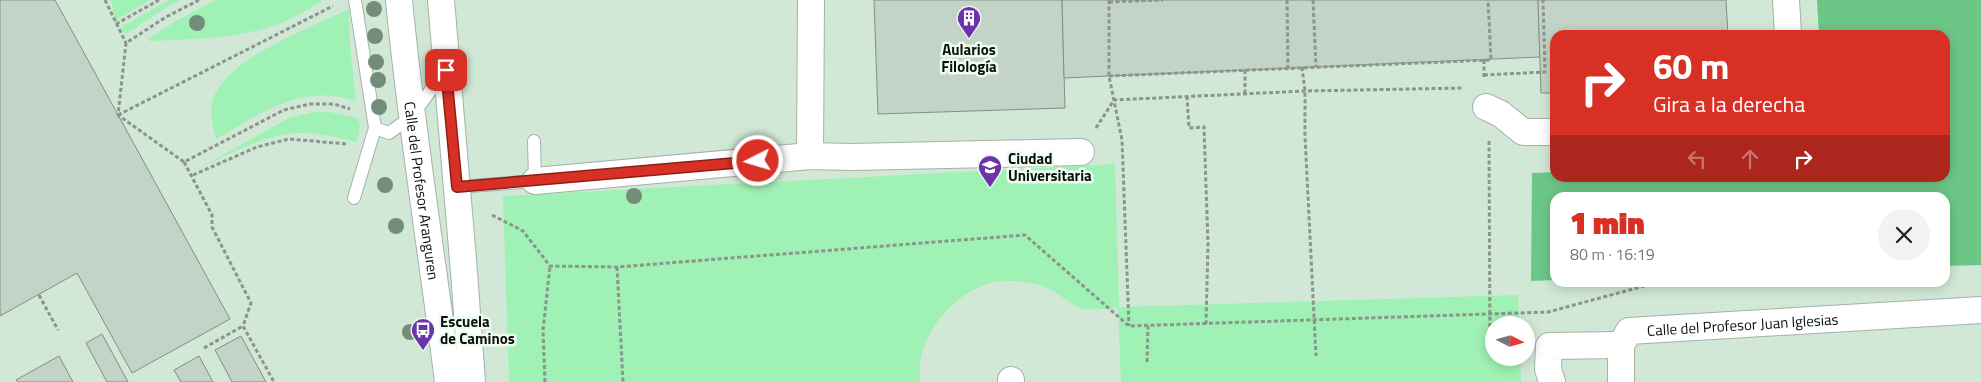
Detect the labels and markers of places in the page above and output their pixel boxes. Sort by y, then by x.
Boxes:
building icon: Aularios Filología [956,5,982,39]
place label: Aularios Filología [941,38,997,78]
pin [425,49,467,91]
place label: Ciudad Universitaria [1008,147,1092,187]
school or university icon: Ciudad Universitaria [977,154,1003,188]
place label: Escuela de Caminos [440,310,515,350]
bus stop icon: Escuela de Caminos [410,317,436,351]

